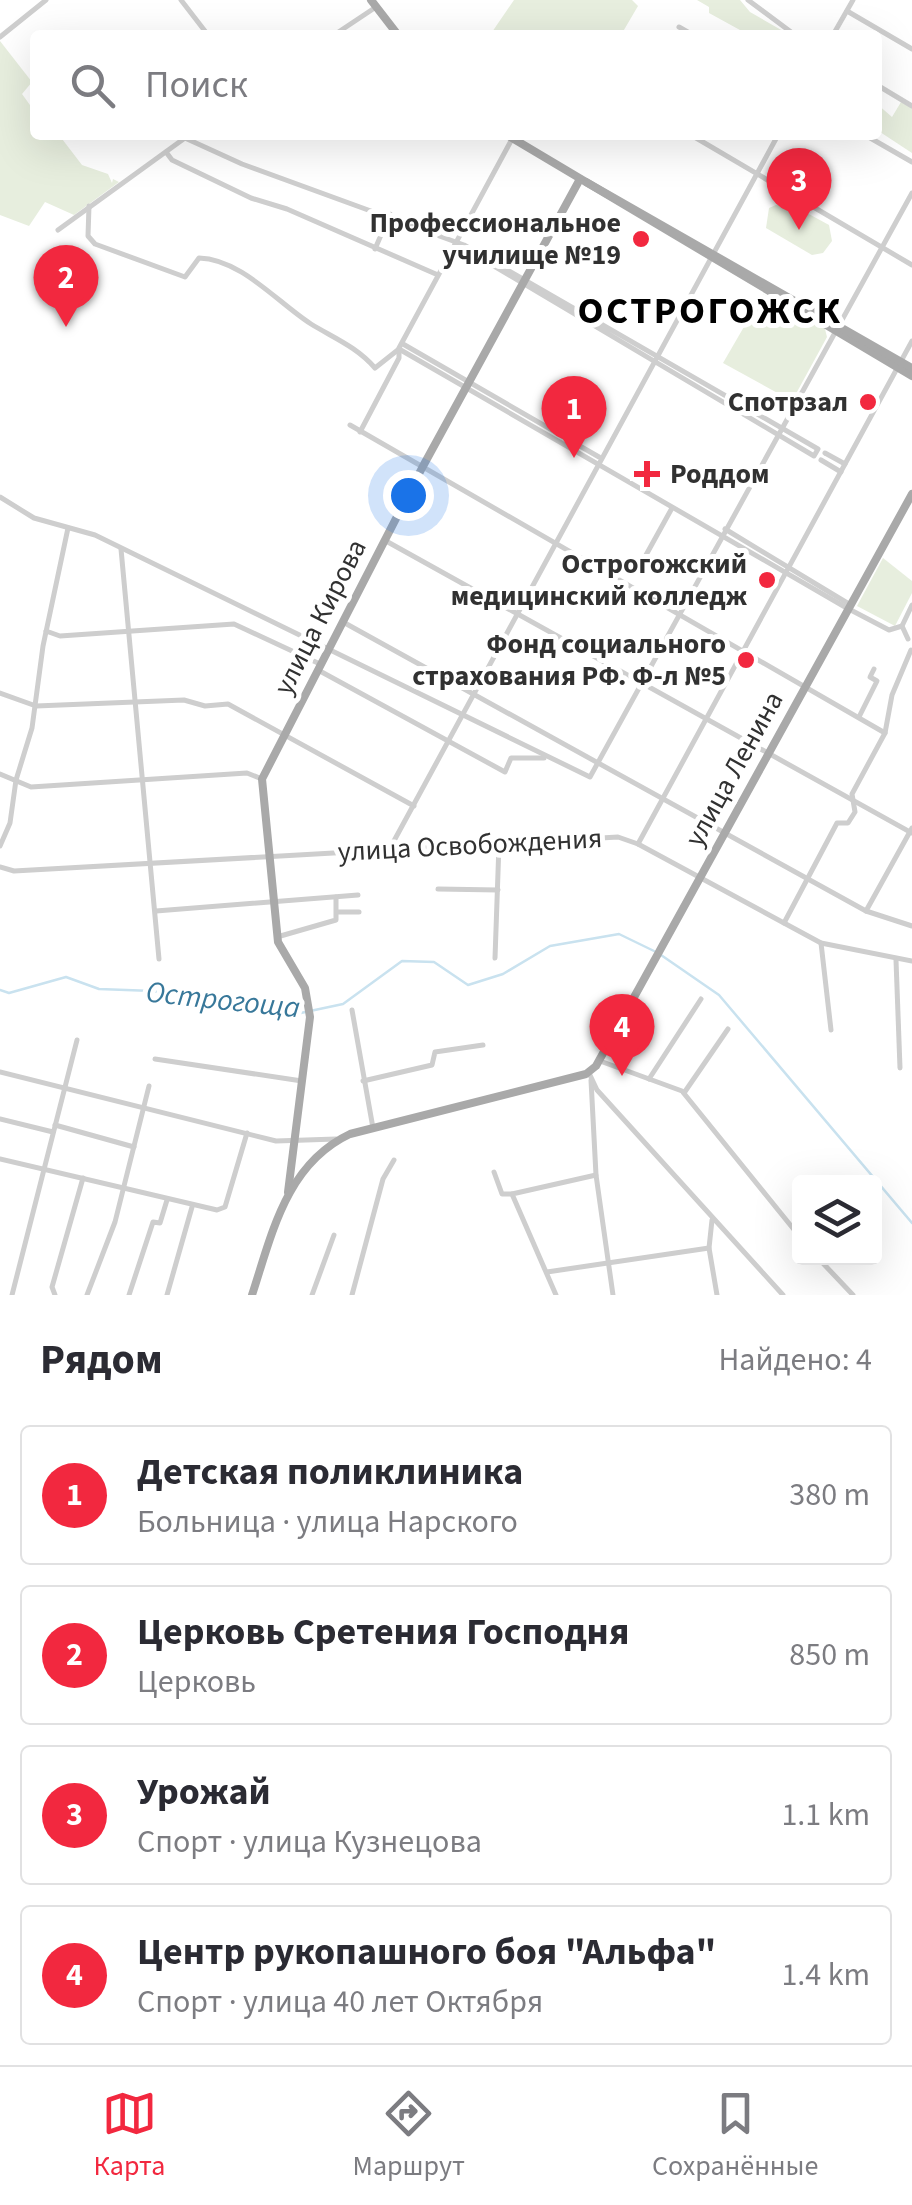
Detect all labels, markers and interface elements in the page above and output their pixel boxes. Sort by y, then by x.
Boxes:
search box [30,30,882,140]
icon: search [65,58,120,113]
text: Поиск [145,58,248,112]
pin: 3 [766,148,832,230]
place label: Профессиональное училище №19 [369,203,621,275]
marker: Профессиональное училище №19 [630,228,652,250]
pin: 2 [34,245,98,327]
district label: ОСТРОГОЖСК [578,284,842,338]
pin: 1 [542,376,606,458]
place label: Спотрзал [728,382,848,422]
marker: Спотрзал [857,391,879,413]
place label: Роддом [670,454,769,494]
marker: Роддом [634,461,660,487]
your location [383,470,434,521]
street label: улица Кирова [264,532,376,702]
place label: Острогожский медицинский колледж [451,544,748,616]
marker: Острогожский медицинский колледж [756,569,778,591]
place label: Фонд социального страхования РФ. Ф-л №5 [412,624,726,696]
marker: Фонд социального страхования РФ. Ф-л №5 [735,649,757,671]
street label: улица Ленина [675,684,793,854]
street label: улица Освобождения [337,818,603,872]
water label: Острогоща [144,971,302,1029]
pin: 4 [590,994,654,1076]
map controls [792,1175,882,1265]
button: layers [792,1175,882,1265]
text: Рядом [40,1330,163,1390]
text: Найдено: 4 [718,1337,872,1383]
text: Детская поликлиника [137,1445,523,1499]
text: 1 [66,1472,83,1518]
text: 380 m [789,1472,870,1518]
text: Больница · улица Нарского [137,1499,518,1545]
text: Церковь Сретения Господня [137,1605,629,1659]
text: 2 [66,1632,83,1678]
text: 850 m [789,1632,870,1678]
text: Церковь [137,1659,256,1705]
text: Урожай [137,1765,271,1819]
text: 3 [66,1792,83,1838]
text: 1.1 km [781,1792,870,1838]
text: Спорт · улица Кузнецова [137,1819,482,1865]
text: Центр рукопашного боя "Альфа" [137,1925,716,1979]
text: 4 [66,1952,83,1998]
text: 1.4 km [781,1952,870,1998]
text: Спорт · улица 40 лет Октября [137,1979,543,2025]
tab: Карта [94,2086,165,2186]
tab: Маршрут [353,2086,465,2186]
tab: Сохранённые [652,2086,818,2186]

